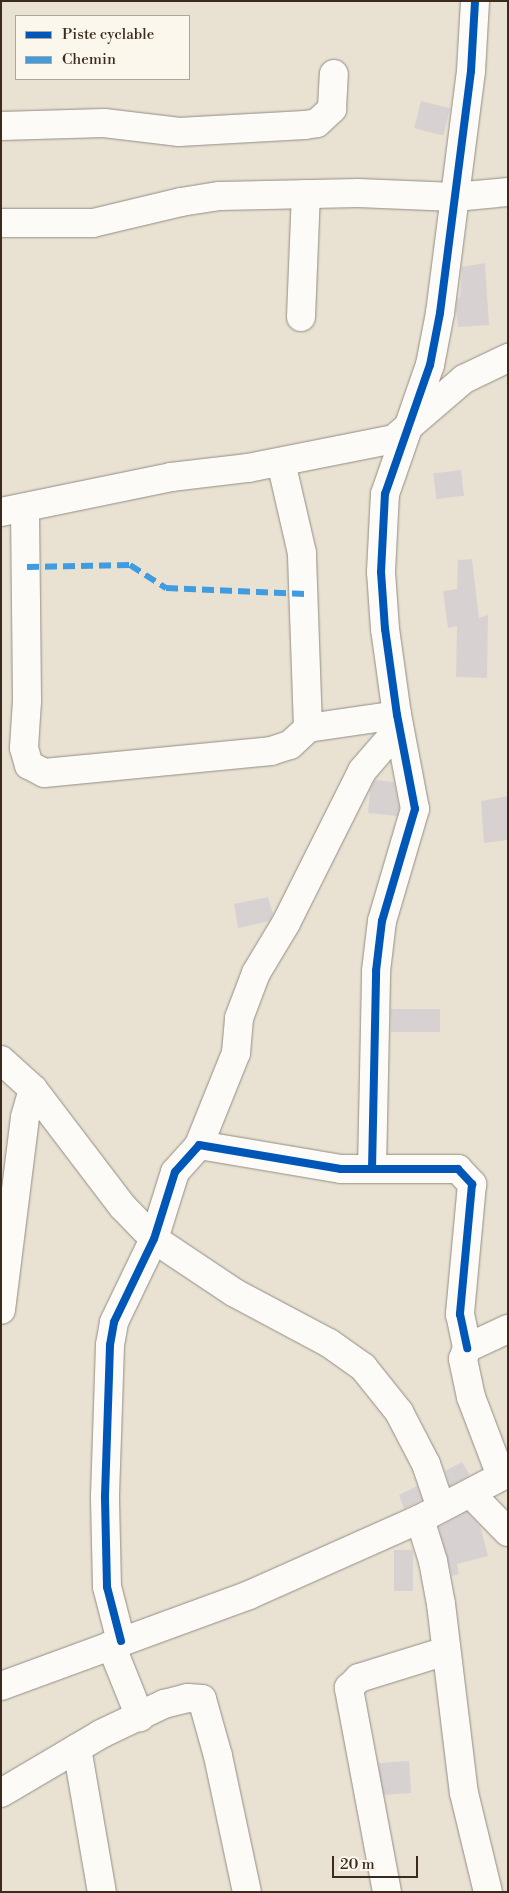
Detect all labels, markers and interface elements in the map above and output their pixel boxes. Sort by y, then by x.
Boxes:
legend [15,15,190,80]
text: Piste cyclable [62,25,154,44]
text: Chemin [62,50,116,69]
scale bar [334,1846,420,1878]
text: 20 m [340,1855,375,1874]

